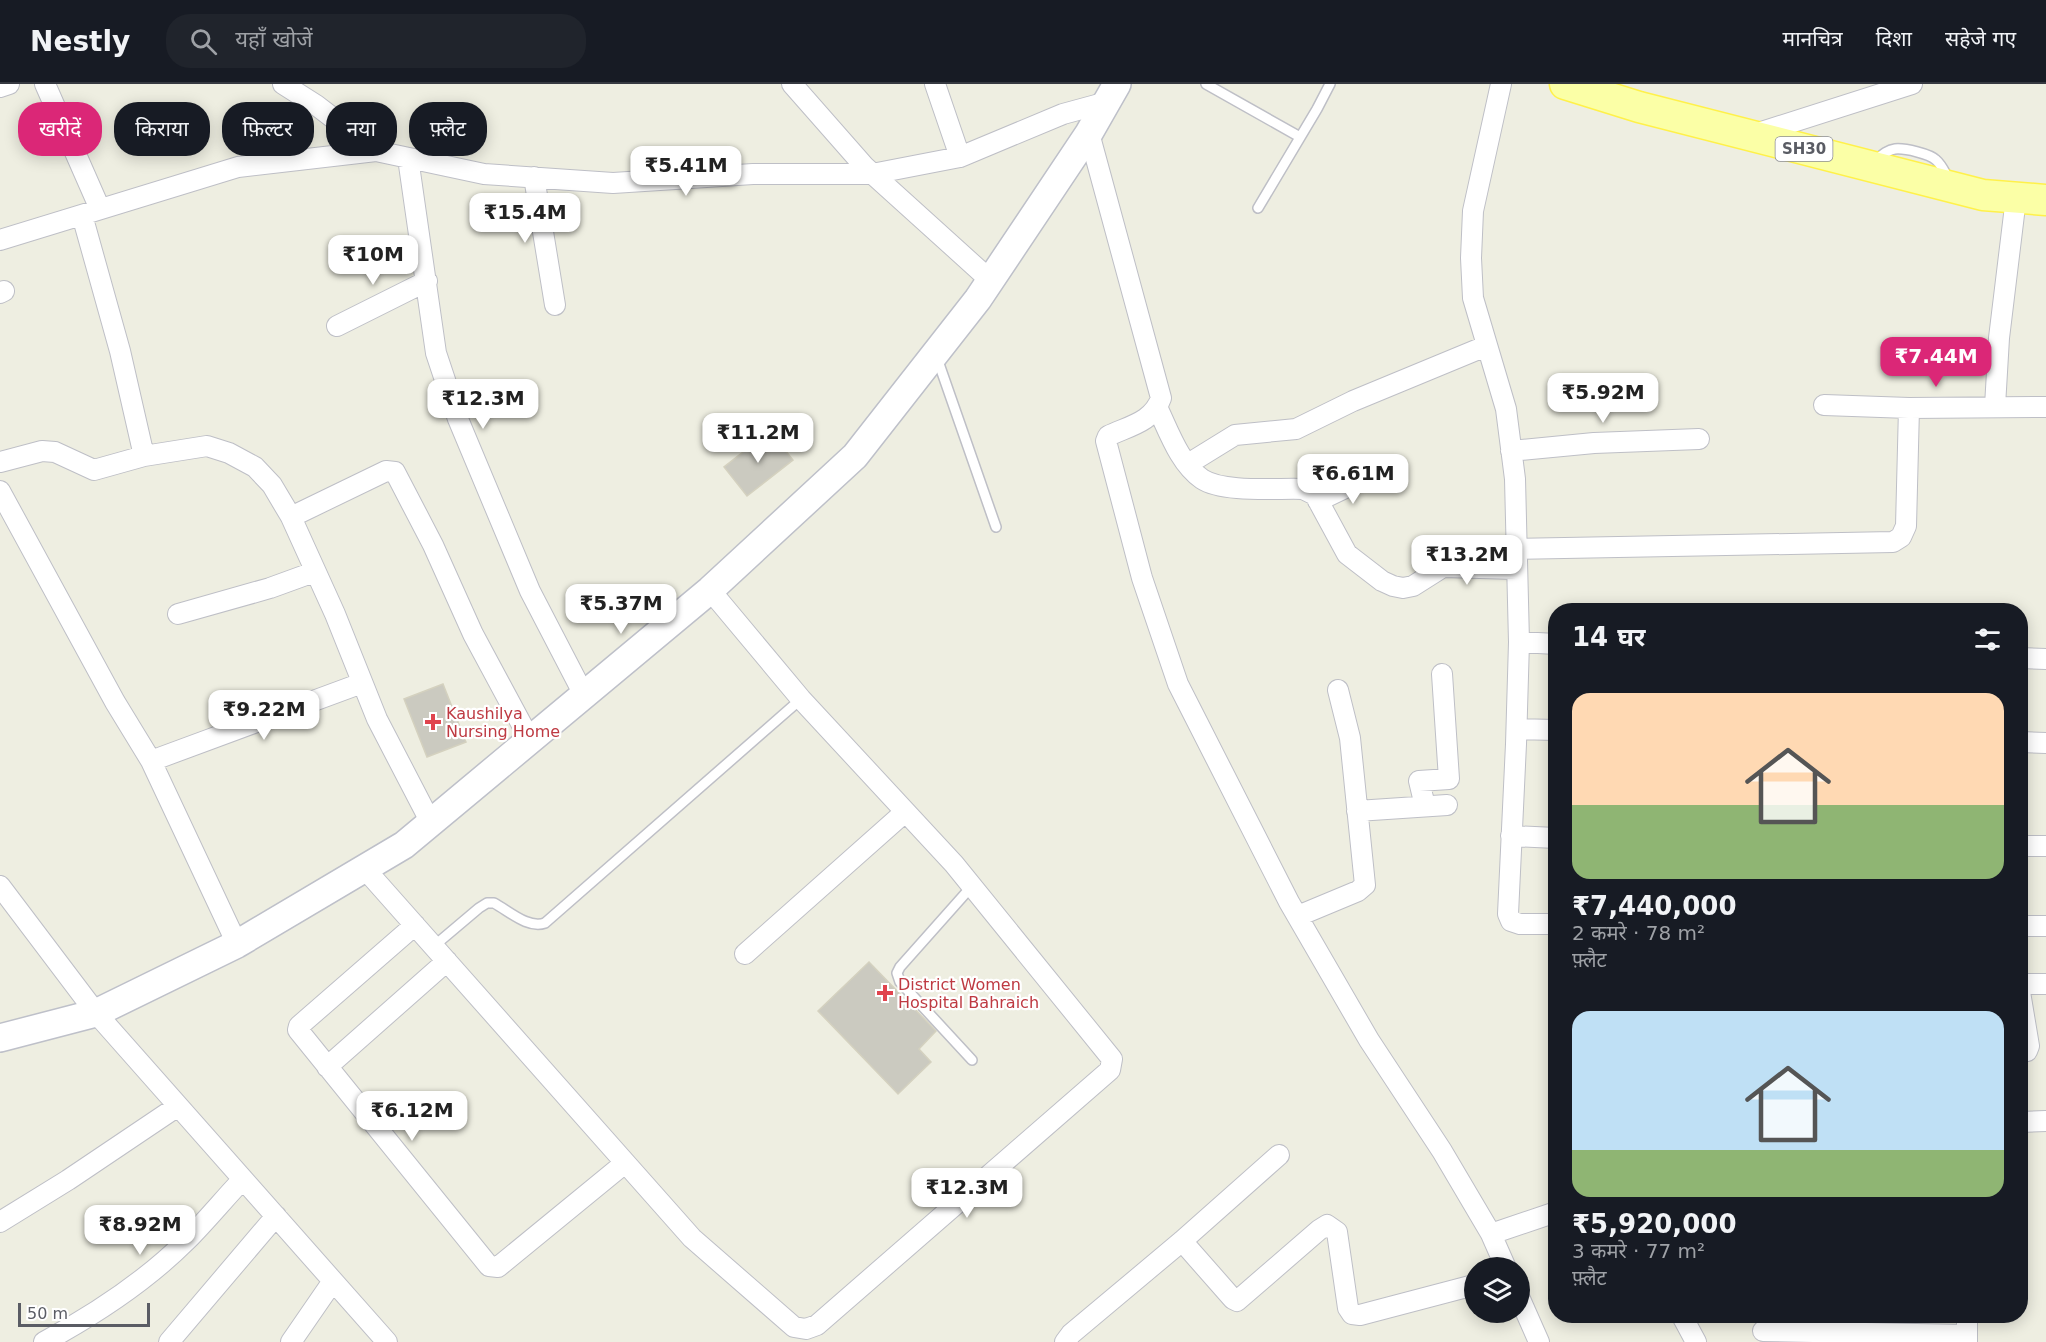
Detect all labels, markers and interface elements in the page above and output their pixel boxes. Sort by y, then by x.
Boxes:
search box [166,14,586,68]
text: Nestly [30,25,130,58]
icon: search [187,25,220,58]
text: यहाँ खोजें [235,27,312,52]
text: मानचित्र [1783,27,1843,51]
text: दिशा [1876,27,1912,51]
text: सहेजे गए [1945,27,2016,51]
chip: खरीदें [18,102,102,156]
chip: किराया [114,102,210,156]
chip: फ़िल्टर [222,102,314,156]
chip: नया [326,102,397,156]
chip: फ़्लैट [409,102,487,156]
road number: SH30 [1776,137,1832,161]
pin: ₹5.41M [637,146,735,197]
text: ₹5.41M [644,153,728,177]
pin: ₹15.4M [476,193,574,244]
text: ₹15.4M [483,200,567,224]
pin: ₹10M [337,235,409,286]
text: ₹10M [342,242,404,266]
pin: ₹7.44M [1887,337,1985,388]
text: ₹7.44M [1894,344,1978,368]
pin: ₹5.92M [1554,373,1652,424]
pin: ₹12.3M [434,379,532,430]
text: ₹5.92M [1561,380,1645,404]
text: ₹12.3M [441,386,525,410]
pin: ₹11.2M [709,413,807,464]
text: ₹11.2M [716,420,800,444]
pin: ₹6.61M [1304,454,1402,505]
text: ₹6.61M [1311,461,1395,485]
pin: ₹13.2M [1418,535,1516,586]
text: ₹13.2M [1425,542,1509,566]
pin: ₹5.37M [572,584,670,635]
text: ₹5.37M [579,591,663,615]
text: 14 घर [1572,622,1646,652]
icon: filters [1971,623,2004,656]
pin: ₹9.22M [215,690,313,741]
text: ₹9.22M [222,697,306,721]
place label: Kaushilya Nursing Home [446,704,560,741]
marker: Kaushilya Nursing Home [424,713,442,731]
icon: home [1734,732,1842,840]
text: ₹7,440,000 [1572,891,1736,921]
text: 2 कमरे · 78 m² [1572,921,1705,945]
text: फ़्लैट [1572,948,1607,972]
place label: District Women Hospital Bahraich [898,975,1039,1012]
marker: District Women Hospital Bahraich [876,984,894,1002]
icon: home [1734,1050,1842,1158]
pin: ₹6.12M [363,1091,461,1142]
text: ₹6.12M [370,1098,454,1122]
pin: ₹12.3M [918,1168,1016,1219]
text: ₹12.3M [925,1175,1009,1199]
pin: ₹8.92M [91,1205,189,1256]
text: ₹5,920,000 [1572,1209,1736,1239]
text: ₹8.92M [98,1212,182,1236]
text: 3 कमरे · 77 m² [1572,1239,1705,1263]
map controls [1464,1257,1530,1323]
button: layers [1464,1257,1530,1323]
text: फ़्लैट [1572,1266,1607,1290]
scale bar [18,1300,150,1328]
text: 50 m [27,1304,68,1323]

